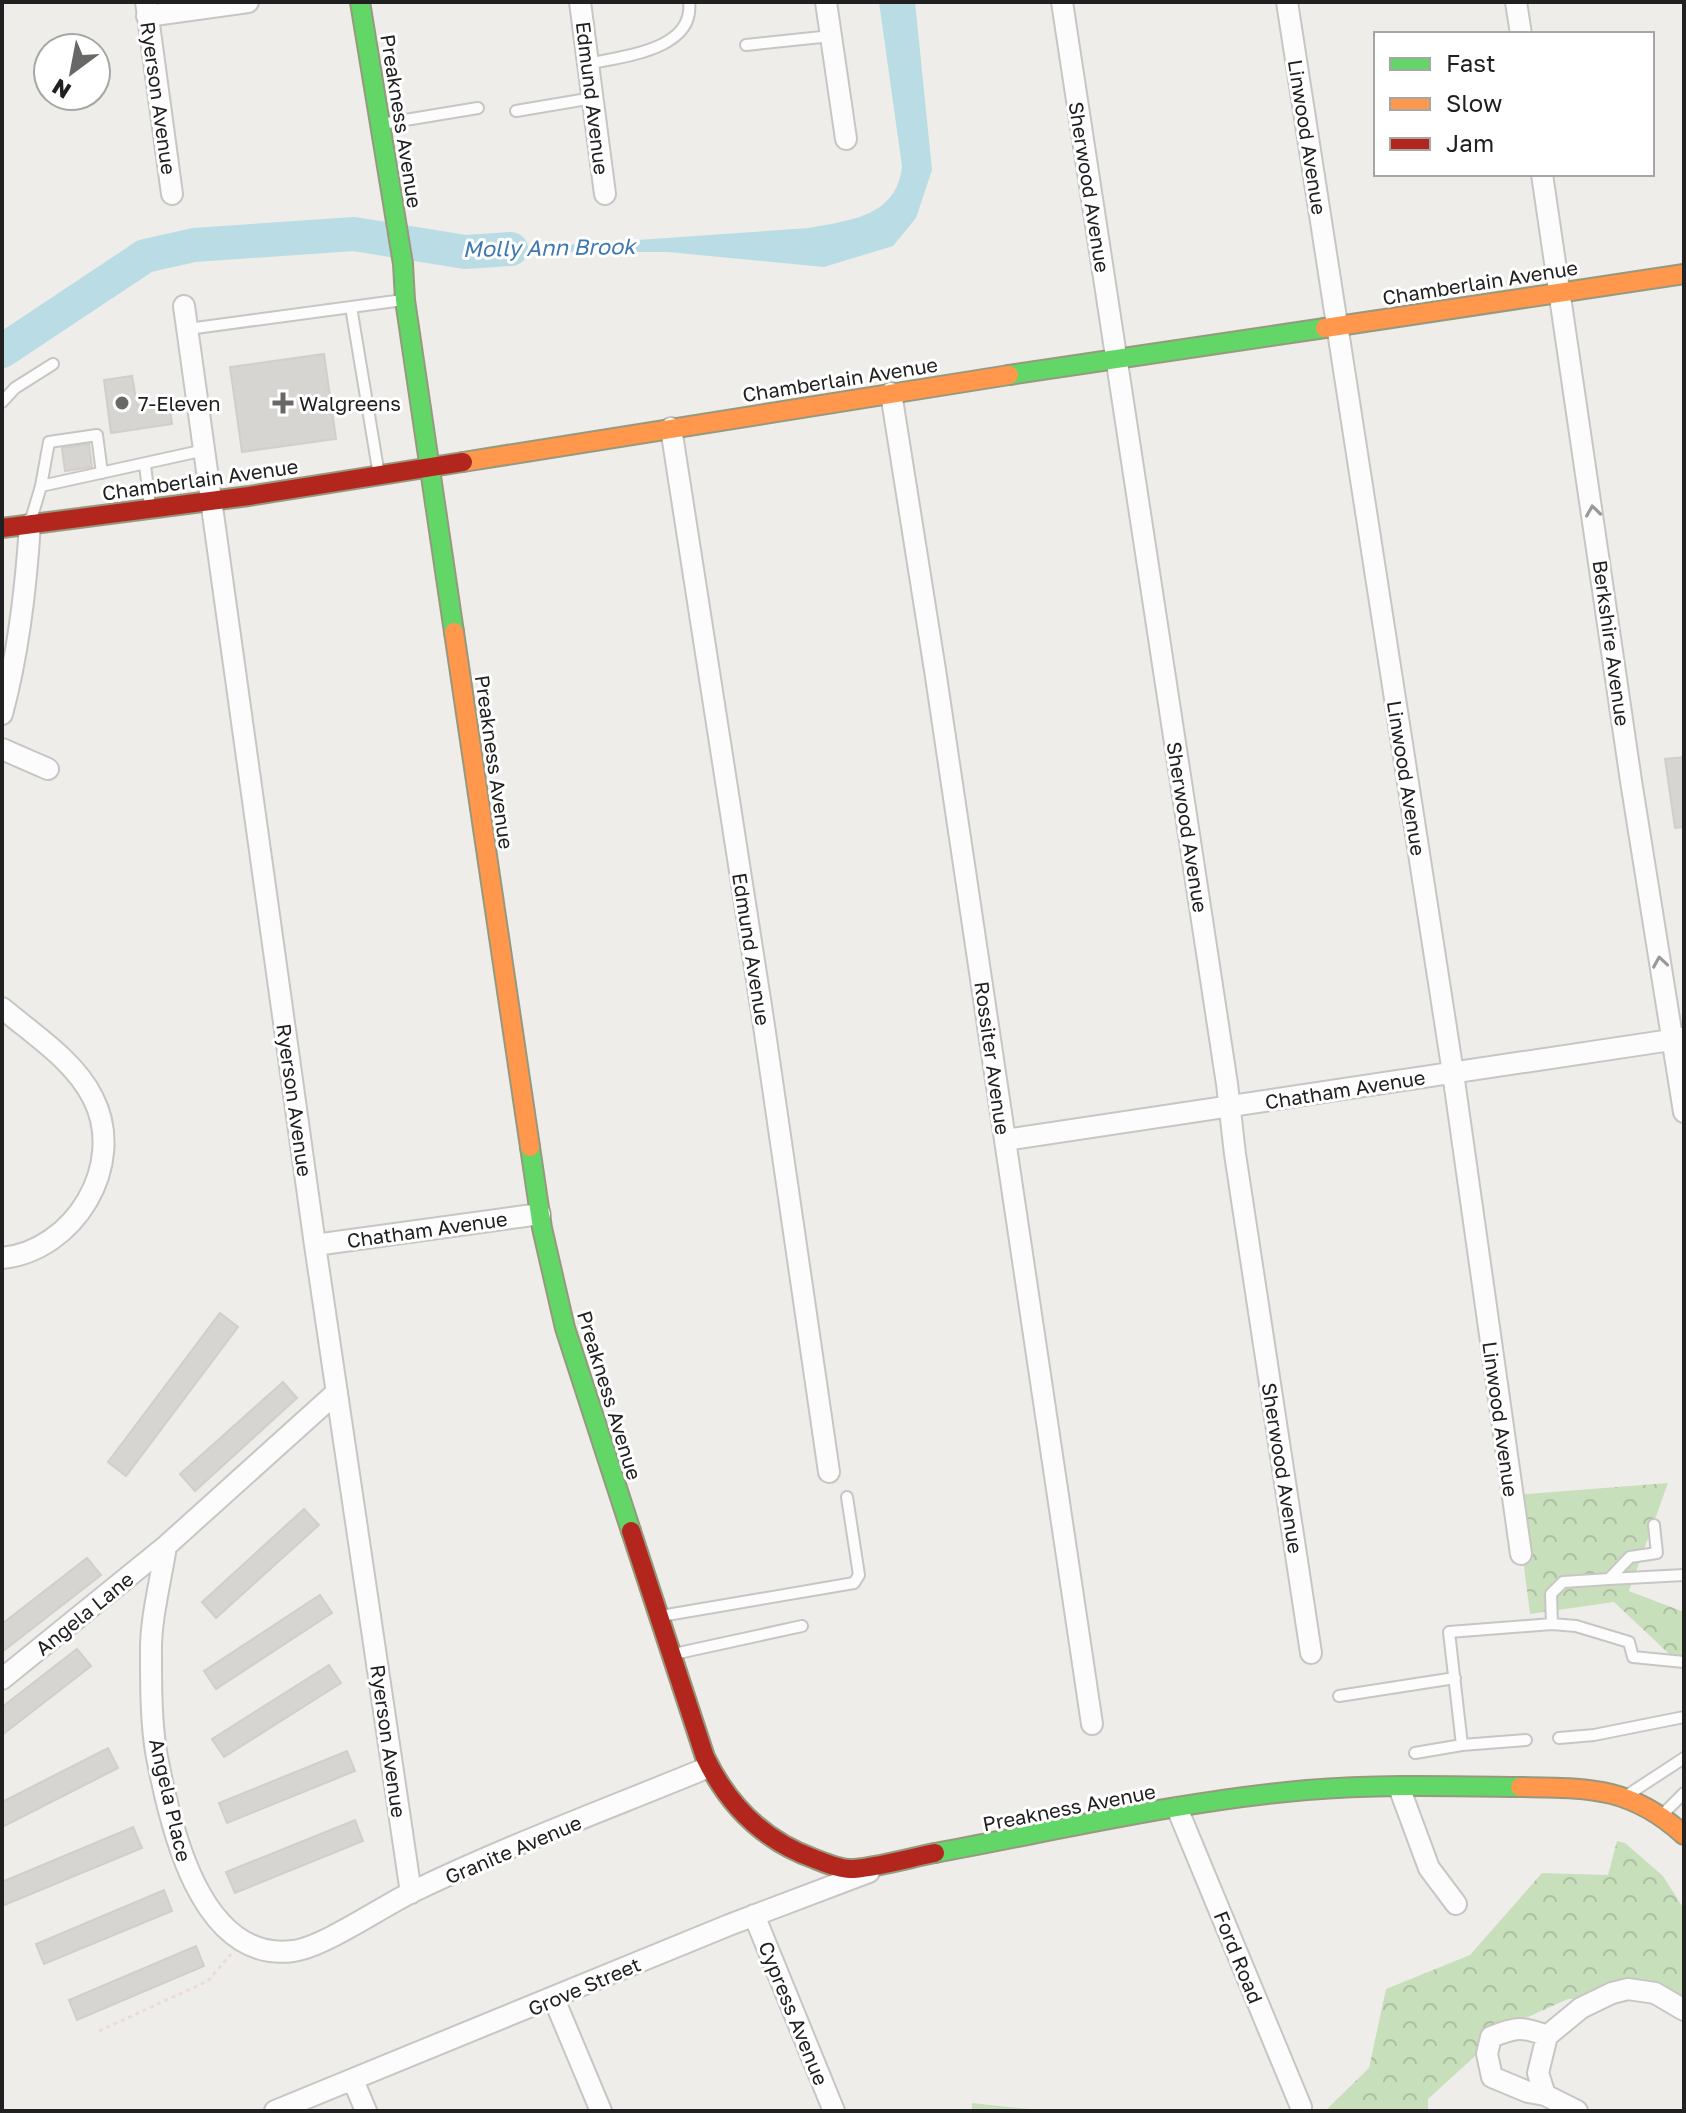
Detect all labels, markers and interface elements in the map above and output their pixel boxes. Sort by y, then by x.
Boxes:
street label: Ryerson Avenue [136,20,182,176]
street label: Edmund Avenue [572,20,614,176]
north arrow [32,32,112,112]
street label: Preakness Avenue [376,32,428,210]
legend [1374,32,1654,176]
text: Fast [1446,48,1496,77]
street label: Linwood Avenue [1284,58,1332,216]
text: N [47,74,75,105]
text: Slow [1446,88,1502,117]
street label: Sherwood Avenue [1065,100,1115,274]
text: Jam [1446,128,1494,157]
water label: Molly Ann Brook [462,232,638,262]
street label: Chamberlain Avenue [1381,255,1579,309]
street label: Chamberlain Avenue [741,352,939,406]
place label: 7-Eleven [138,391,221,415]
place label: Walgreens [299,391,401,415]
marker: 7-Eleven [113,394,131,412]
marker: Walgreens [274,394,292,412]
street label: Chamberlain Avenue [101,453,299,505]
one-way arrow [1585,505,1602,518]
street label: Berkshire Avenue [1588,559,1636,727]
street label: Preakness Avenue [471,673,519,851]
street label: Linwood Avenue [1383,699,1431,857]
street label: Sherwood Avenue [1163,740,1213,914]
street label: Edmund Avenue [728,871,776,1027]
one-way arrow [1653,956,1670,969]
street label: Rossiter Avenue [970,980,1016,1136]
street label: Ryerson Avenue [272,1022,318,1178]
street label: Chatham Avenue [1263,1064,1427,1114]
street label: Chatham Avenue [345,1206,509,1252]
street label: Preakness Avenue [573,1308,647,1482]
street label: Linwood Avenue [1478,1340,1524,1498]
street label: Sherwood Avenue [1258,1381,1308,1555]
street label: Angela Lane [30,1566,138,1660]
street label: Ryerson Avenue [366,1663,412,1819]
street label: Angela Place [145,1736,197,1864]
street label: Preakness Avenue [981,1778,1157,1836]
street label: Granite Avenue [441,1809,585,1889]
street label: Ford Road [1210,1907,1268,2007]
street label: Cypress Avenue [754,1938,834,2088]
street label: Grove Street [524,1952,644,2020]

